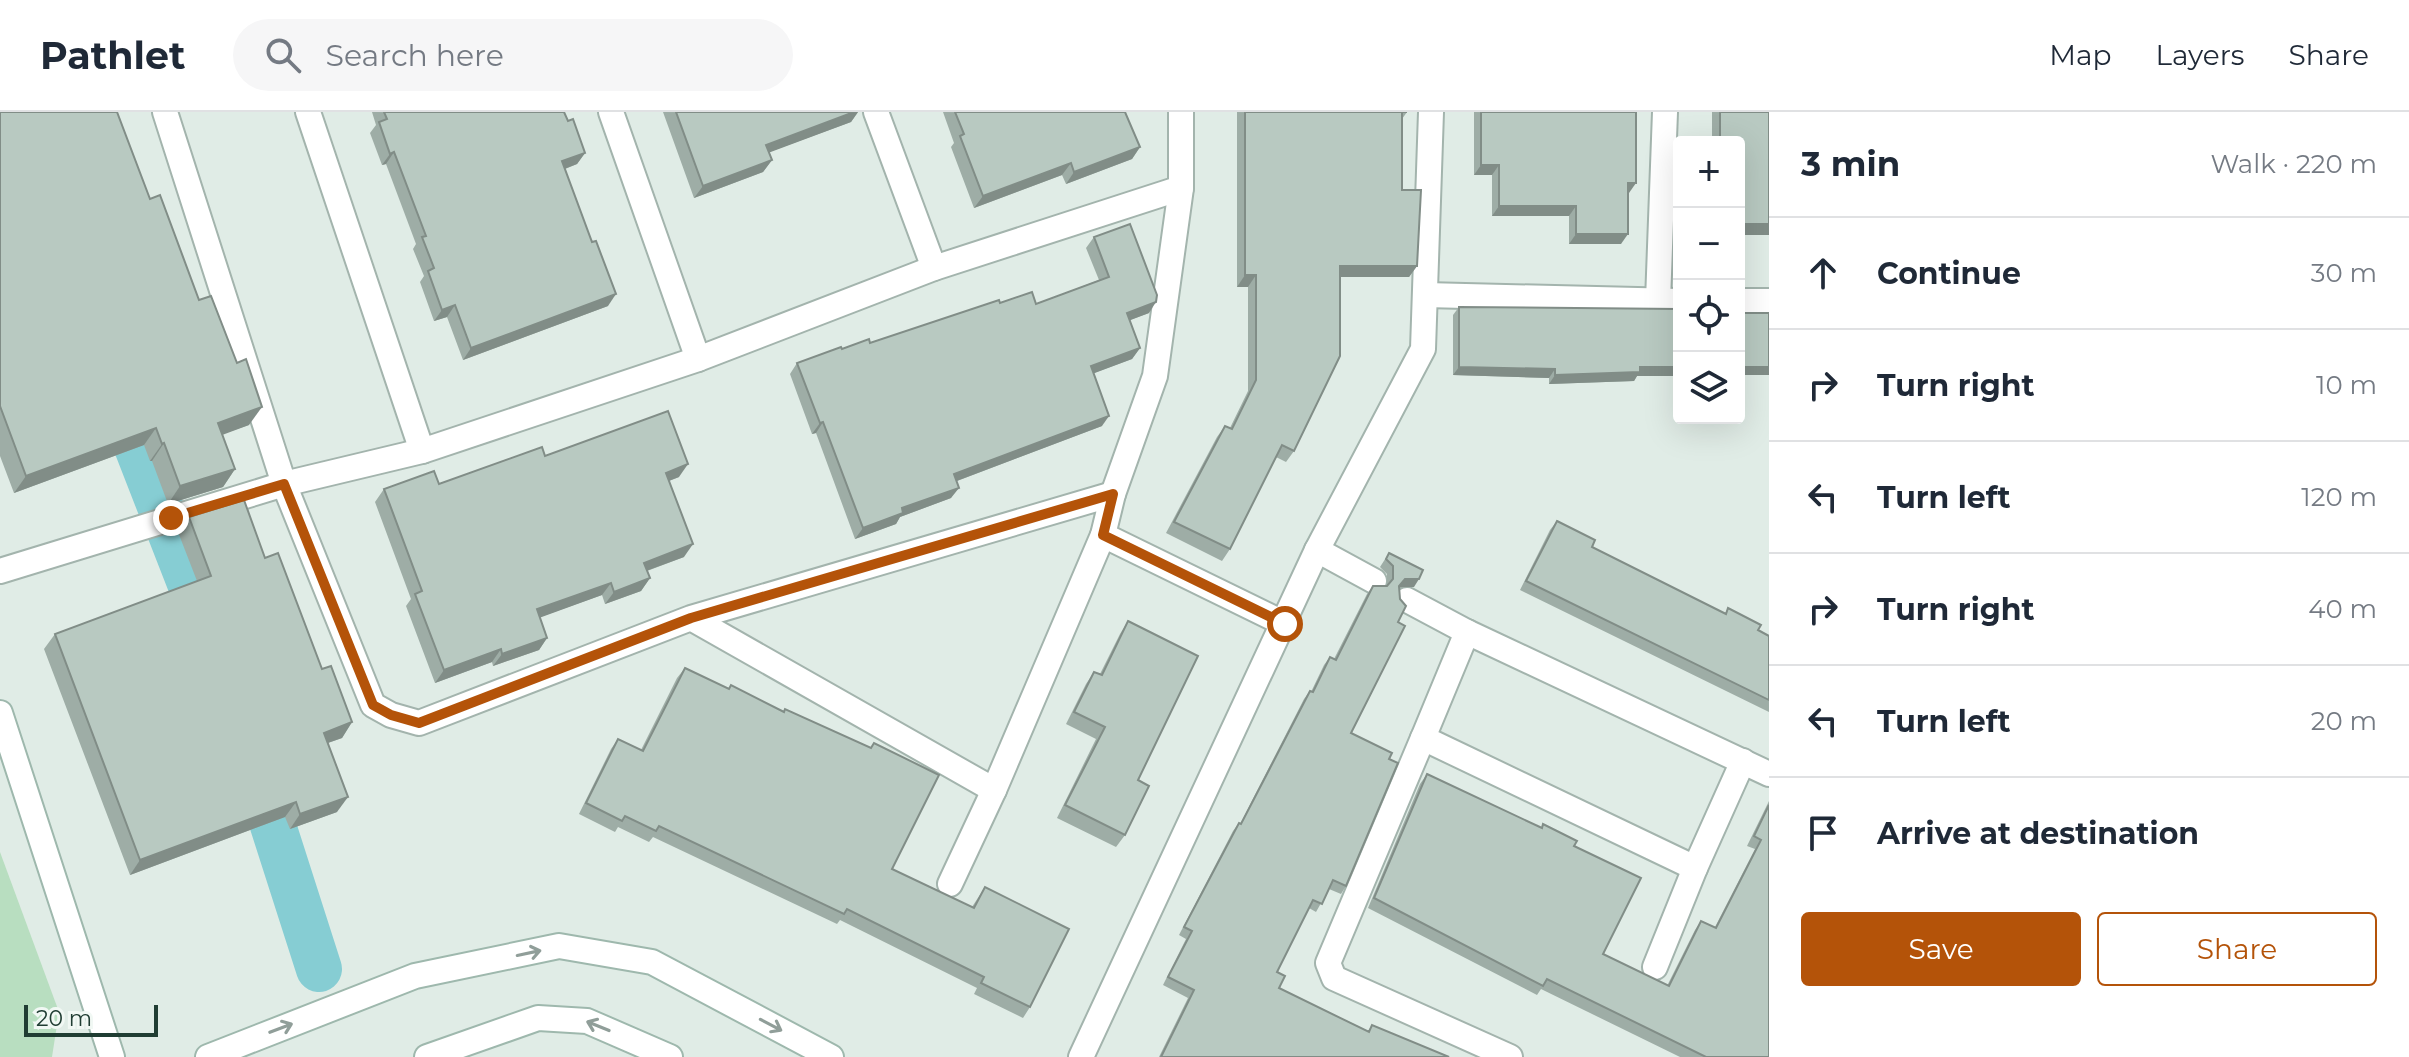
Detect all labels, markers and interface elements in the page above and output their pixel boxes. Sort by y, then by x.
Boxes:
search box [233,19,793,91]
text: Pathlet [40,32,185,79]
icon: search [261,33,305,77]
text: Search here [325,37,504,74]
text: Map [2049,38,2112,72]
text: Layers [2156,38,2245,72]
text: Share [2289,38,2369,72]
map controls [1673,136,1745,424]
button: + [1673,136,1745,208]
text: 3 min [1801,143,1900,185]
text: Walk · 220 m [2210,148,2377,180]
button: − [1673,208,1745,280]
icon: ahead [1801,251,1845,295]
text: Continue [1877,255,2021,292]
text: 30 m [2311,257,2377,289]
button: locate [1673,280,1745,352]
button: layers [1673,352,1745,424]
icon: right [1801,363,1845,407]
text: Turn right [1877,367,2034,404]
text: 10 m [2316,369,2377,401]
icon: left [1801,475,1845,519]
text: Turn left [1877,479,2010,516]
text: 120 m [2301,481,2377,513]
route end [153,500,189,536]
icon: right [1801,587,1845,631]
text: Turn right [1877,591,2034,628]
text: 40 m [2308,593,2377,625]
route start [1267,606,1303,642]
icon: left [1801,699,1845,743]
text: Turn left [1877,703,2010,740]
text: 20 m [2311,705,2377,737]
icon: arrive [1801,811,1845,855]
text: Arrive at destination [1877,815,2199,852]
button: Save [1801,912,2081,986]
button: Share [2097,912,2377,986]
one-way arrow [515,944,541,959]
scale bar [24,1001,158,1037]
text: 20 m [36,1005,92,1032]
one-way arrow [759,1017,782,1033]
one-way arrow [586,1018,611,1033]
one-way arrow [268,1020,293,1034]

